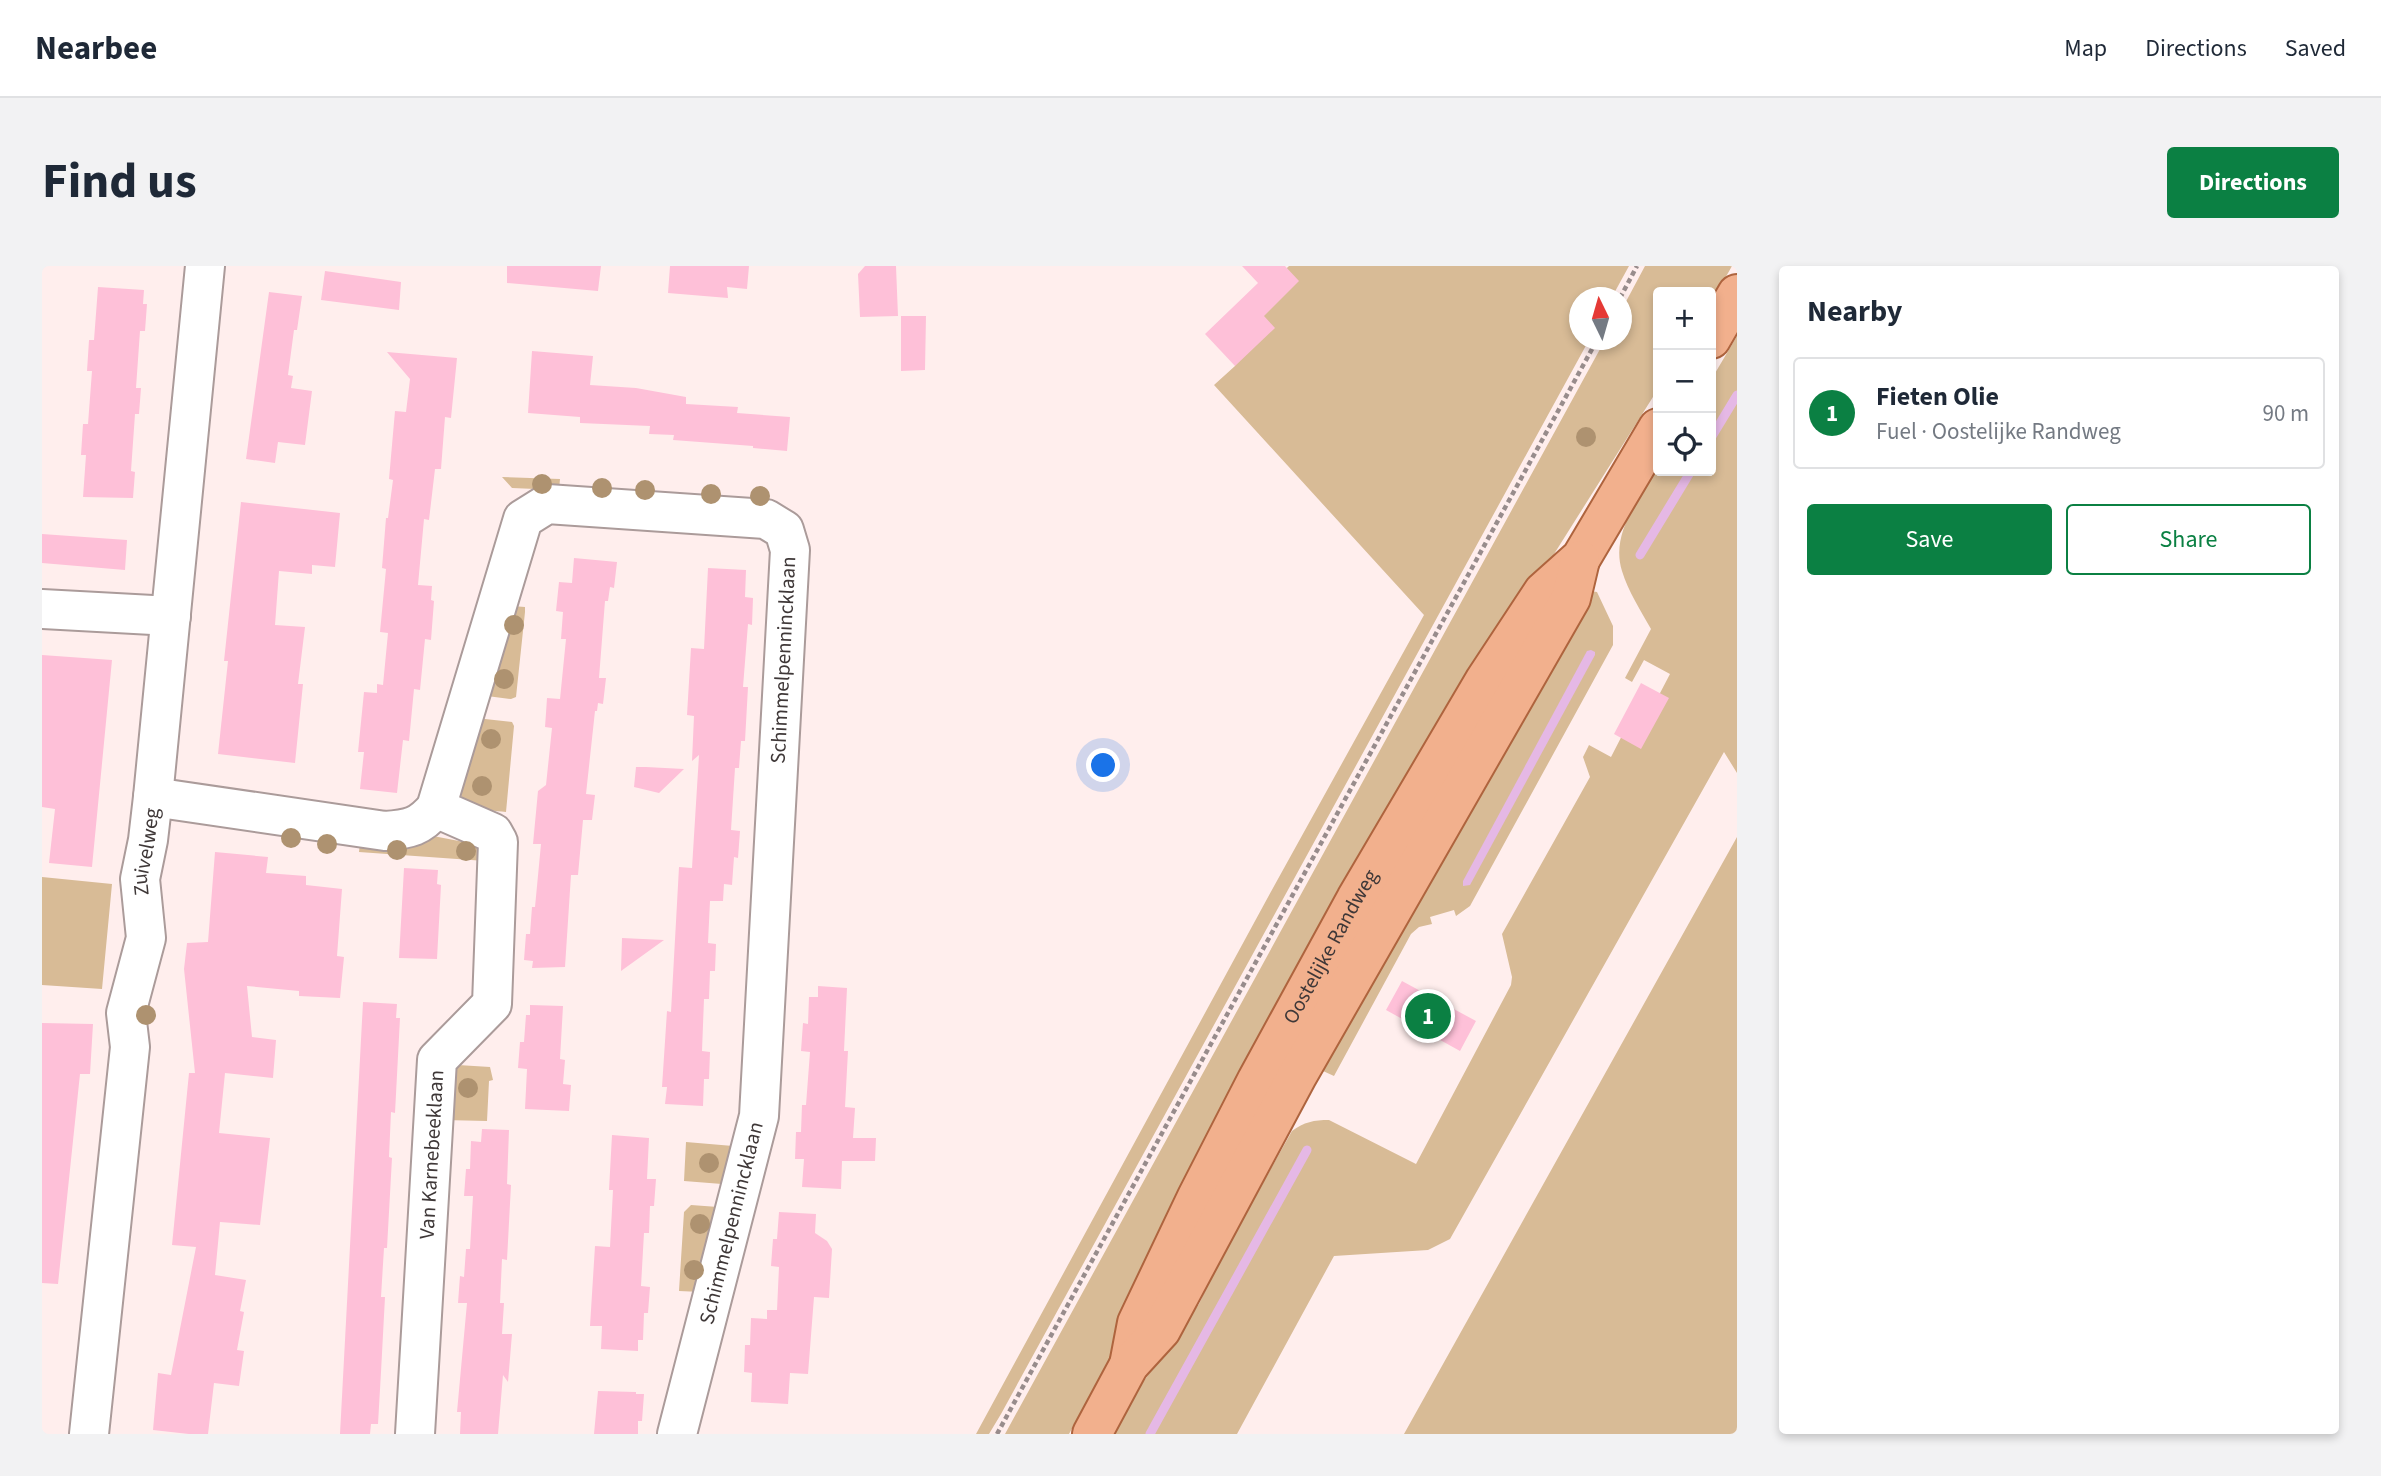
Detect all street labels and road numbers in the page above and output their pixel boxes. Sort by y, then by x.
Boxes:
street label: Schimmelpennincklaan [763,556,803,764]
street label: Zuivelweg [125,806,167,897]
street label: Oostelijke Randweg [1275,863,1386,1029]
street label: Van Karnebeeklaan [411,1069,451,1240]
street label: Schimmelpennincklaan [691,1119,771,1327]

